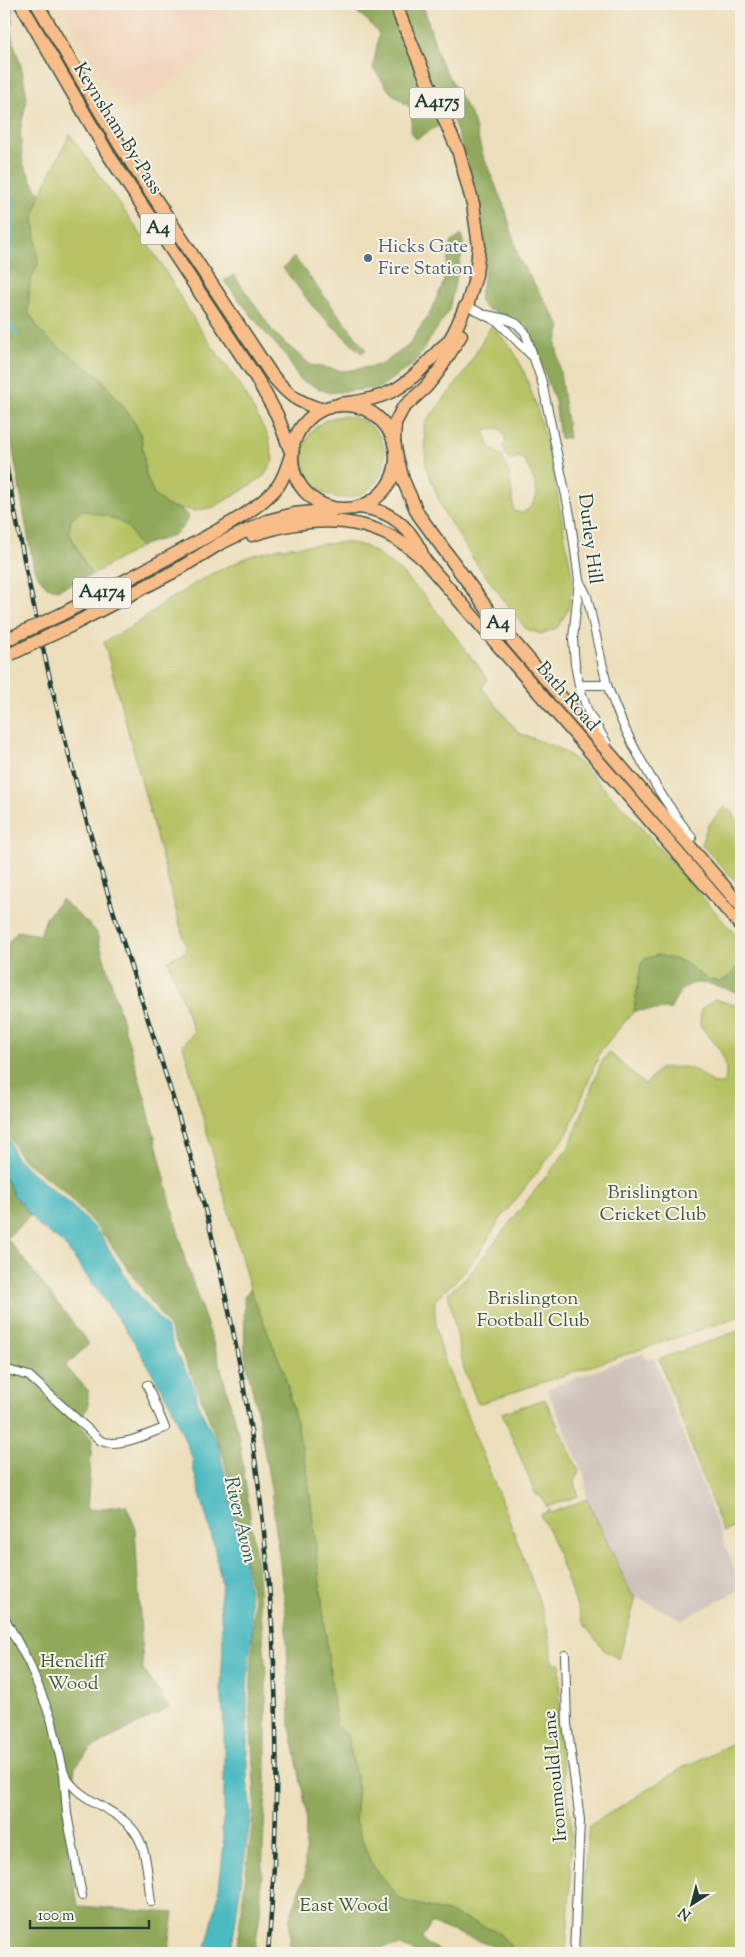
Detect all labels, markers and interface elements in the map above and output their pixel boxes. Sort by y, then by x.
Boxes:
street label: Keynsham By-Pass [66,58,168,200]
road number: A4175 [410,88,464,119]
road number: A4 [140,213,176,244]
place label: Hicks Gate Fire Station [378,234,473,283]
marker: Hicks Gate Fire Station [362,252,374,264]
street label: Durley Hill [570,492,608,586]
road number: A4174 [73,578,131,608]
road number: A4 [480,608,516,640]
street label: Bath Road [529,656,605,738]
park label: Brislington Cricket Club [600,1180,706,1229]
park label: Brislington Football Club [477,1286,589,1335]
water label: River Avon [215,1474,263,1567]
park label: Hencliff Wood [40,1649,107,1698]
street label: Ironmould Lane [537,1709,575,1843]
north arrow [668,1880,718,1930]
park label: East Wood [299,1893,389,1920]
scale bar [30,1897,149,1929]
text: N [675,1902,696,1924]
text: 100 m [38,1906,75,1927]

